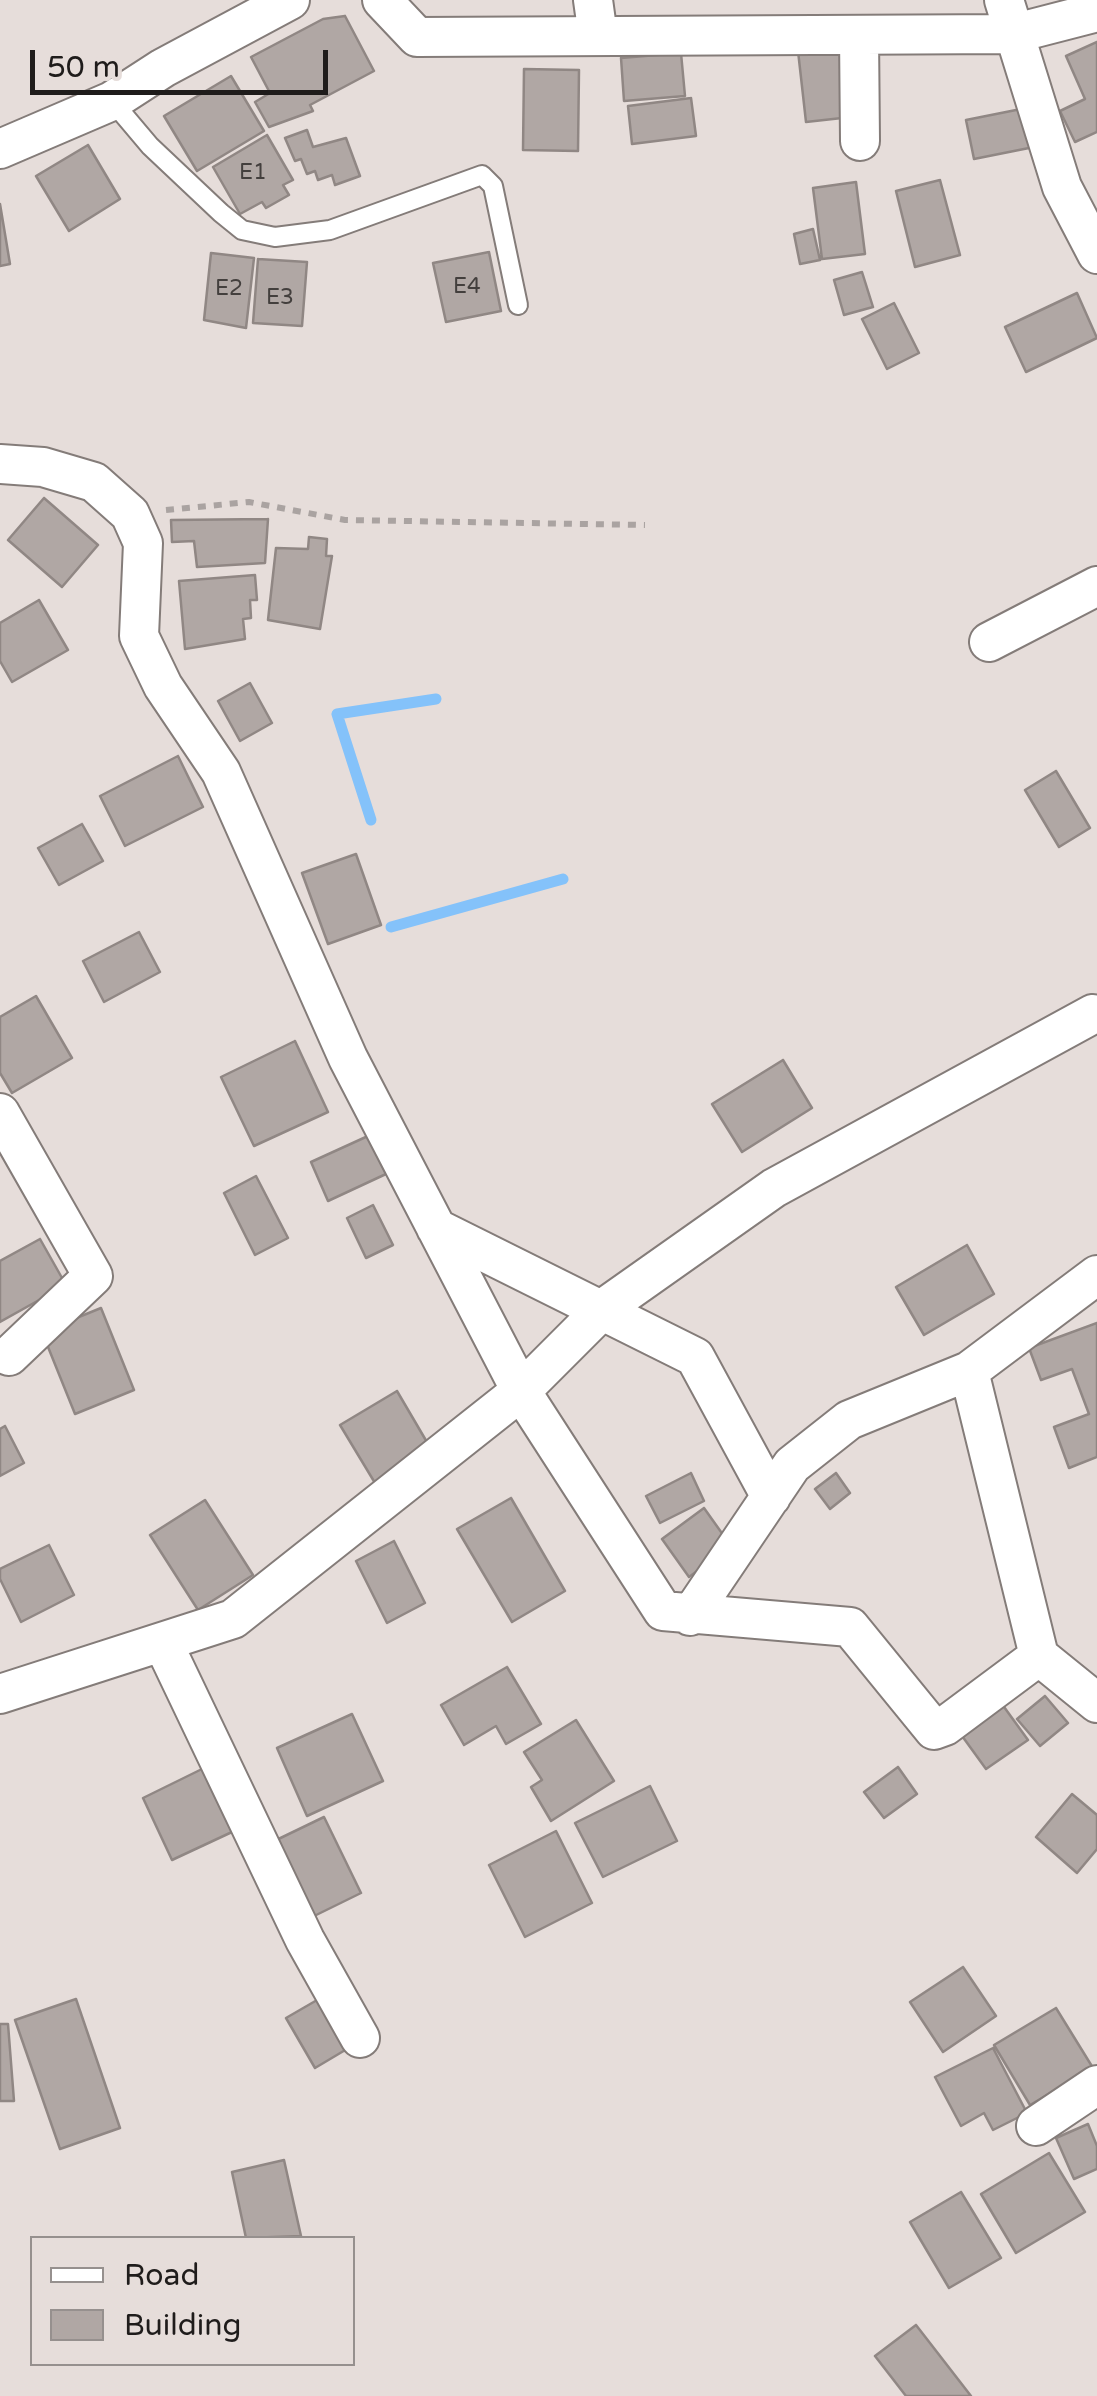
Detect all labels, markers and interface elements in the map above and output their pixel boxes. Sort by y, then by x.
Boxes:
scale bar [35,30,332,92]
text: 50 m [47,49,120,86]
house number: E1 [239,160,267,186]
house number: E4 [453,274,481,300]
house number: E2 [215,276,243,302]
house number: E3 [266,285,294,311]
legend [30,2236,355,2366]
text: Road [124,2257,199,2294]
text: Building [124,2307,241,2344]

